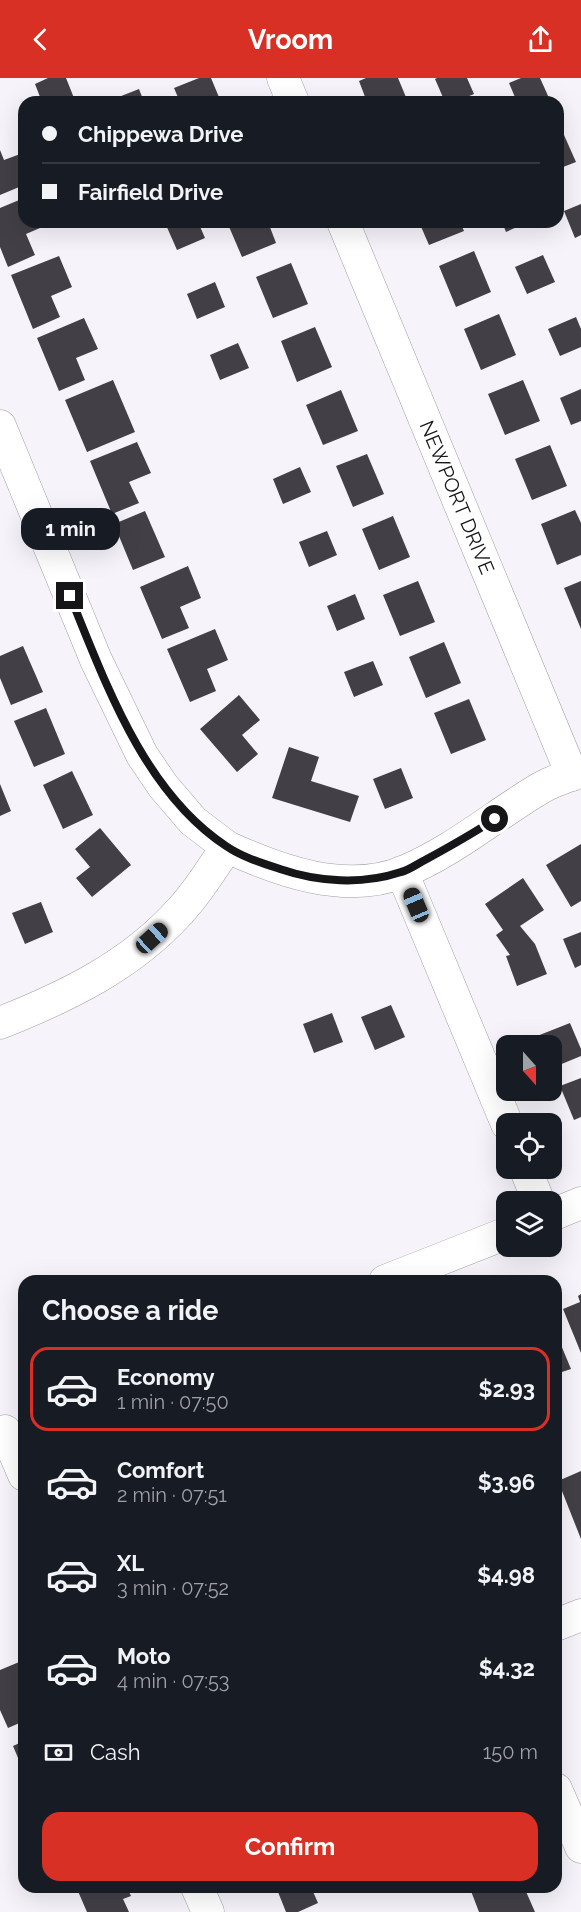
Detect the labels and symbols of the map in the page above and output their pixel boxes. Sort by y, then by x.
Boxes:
street label: NEWPORT DRIVE [415,417,499,578]
callout: 1 min [20,509,119,551]
route end [56,582,83,609]
route start [481,805,508,832]
car [401,885,431,925]
car [133,919,171,957]
north arrow [496,1035,562,1101]

